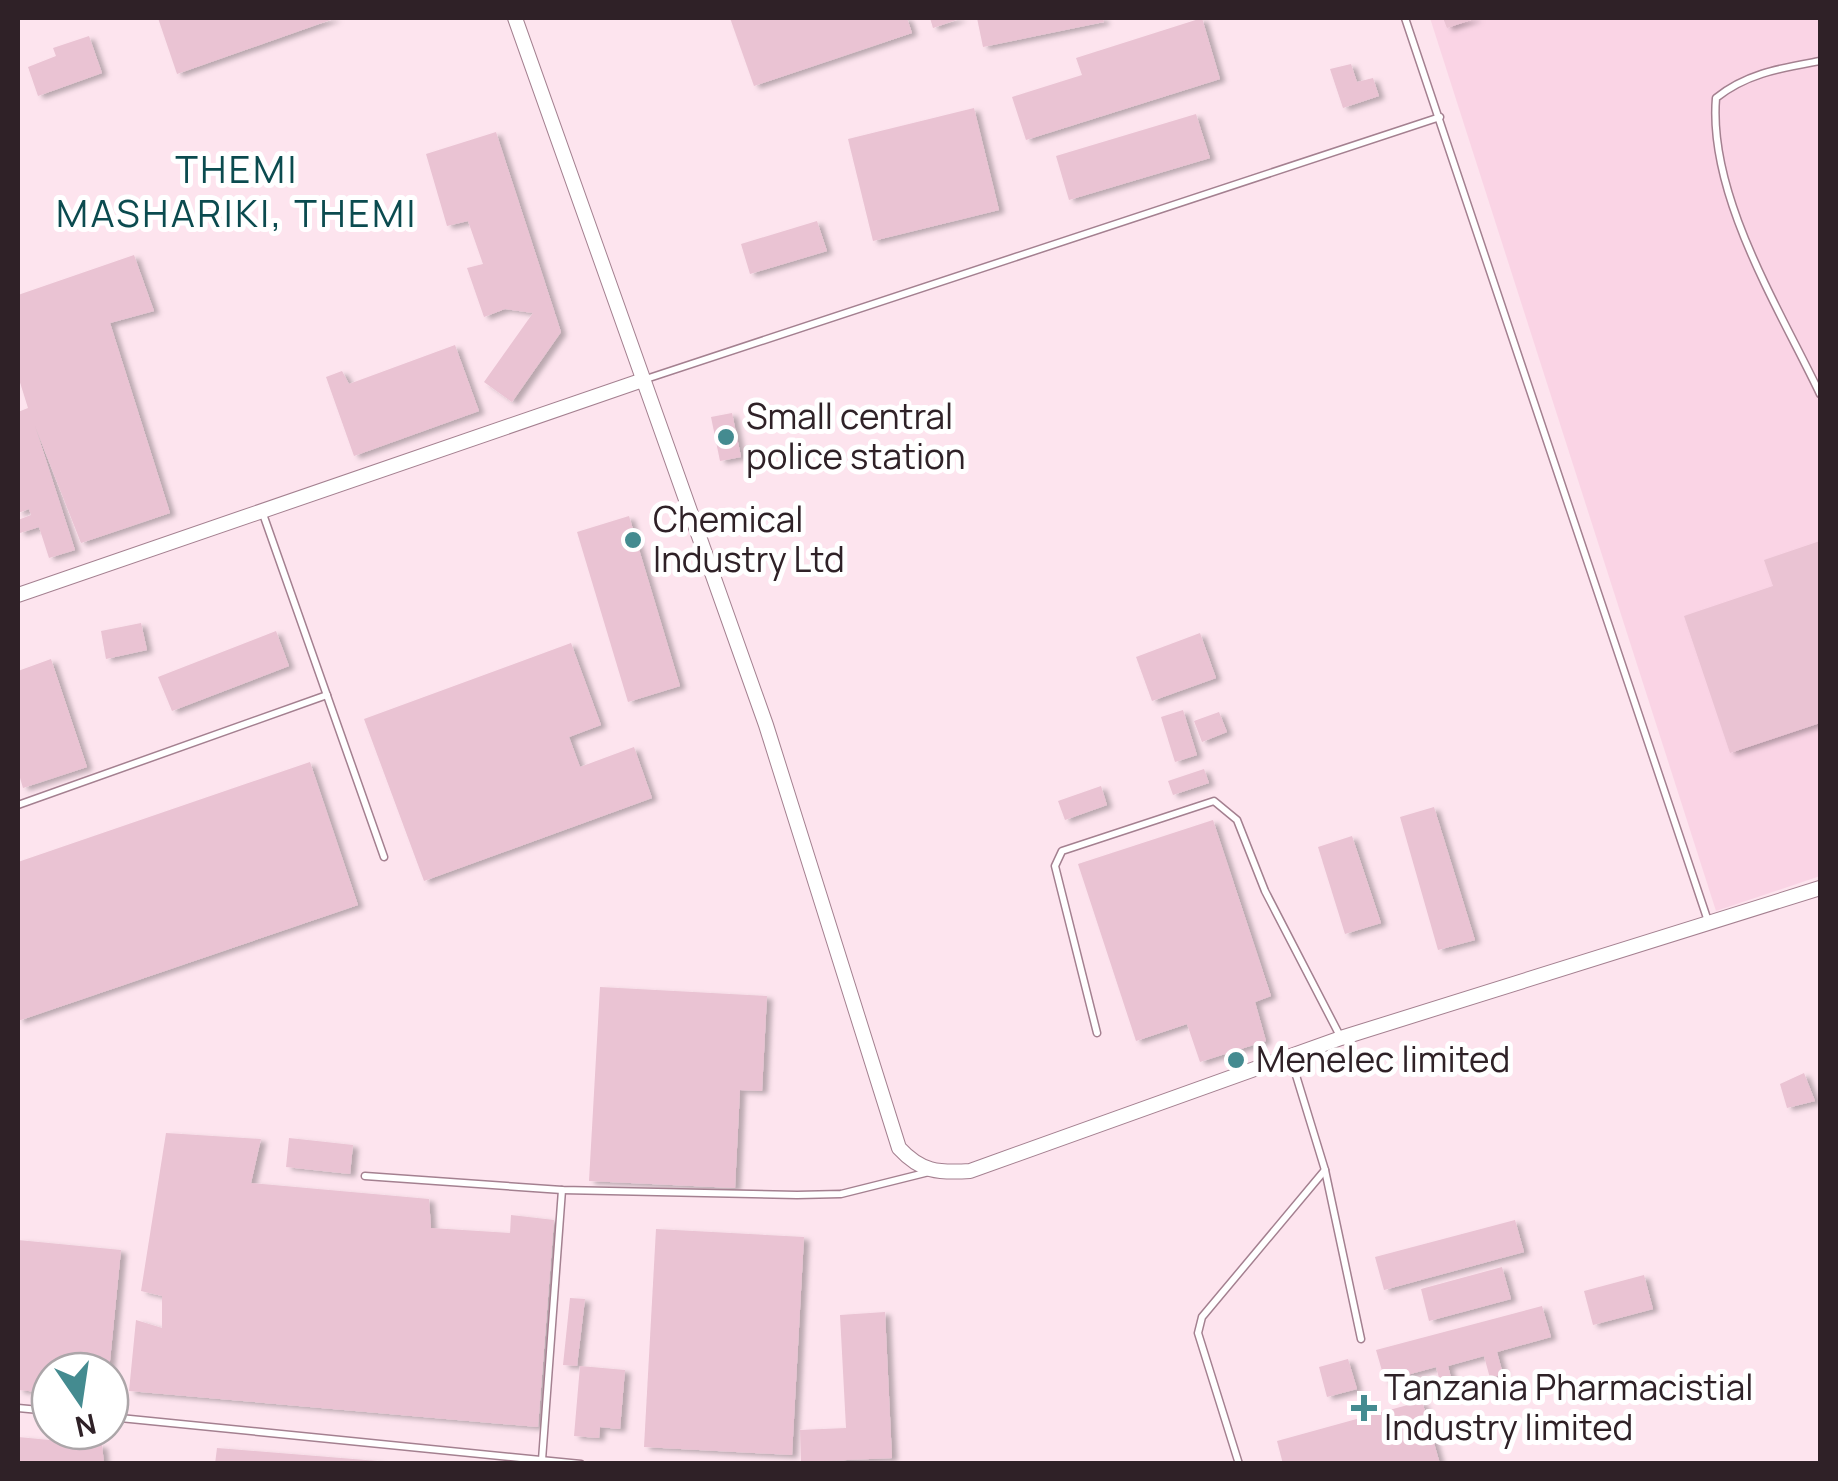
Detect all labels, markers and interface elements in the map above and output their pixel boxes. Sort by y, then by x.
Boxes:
district label: THEMI MASHARIKI, THEMI [56,142,418,238]
place label: Small central police station [746,392,966,480]
marker: Small central police station [715,426,737,448]
place label: Chemical Industry Ltd [653,495,845,583]
marker: Chemical Industry Ltd [622,529,644,551]
place label: Menelec limited [1256,1035,1510,1083]
marker: Menelec limited [1225,1049,1247,1071]
north arrow [30,1351,130,1451]
place label: Tanzania Pharmacistial Industry limited [1384,1363,1753,1451]
marker: Tanzania Pharmacistial Industry limited [1353,1397,1375,1419]
text: N [72,1406,100,1447]

